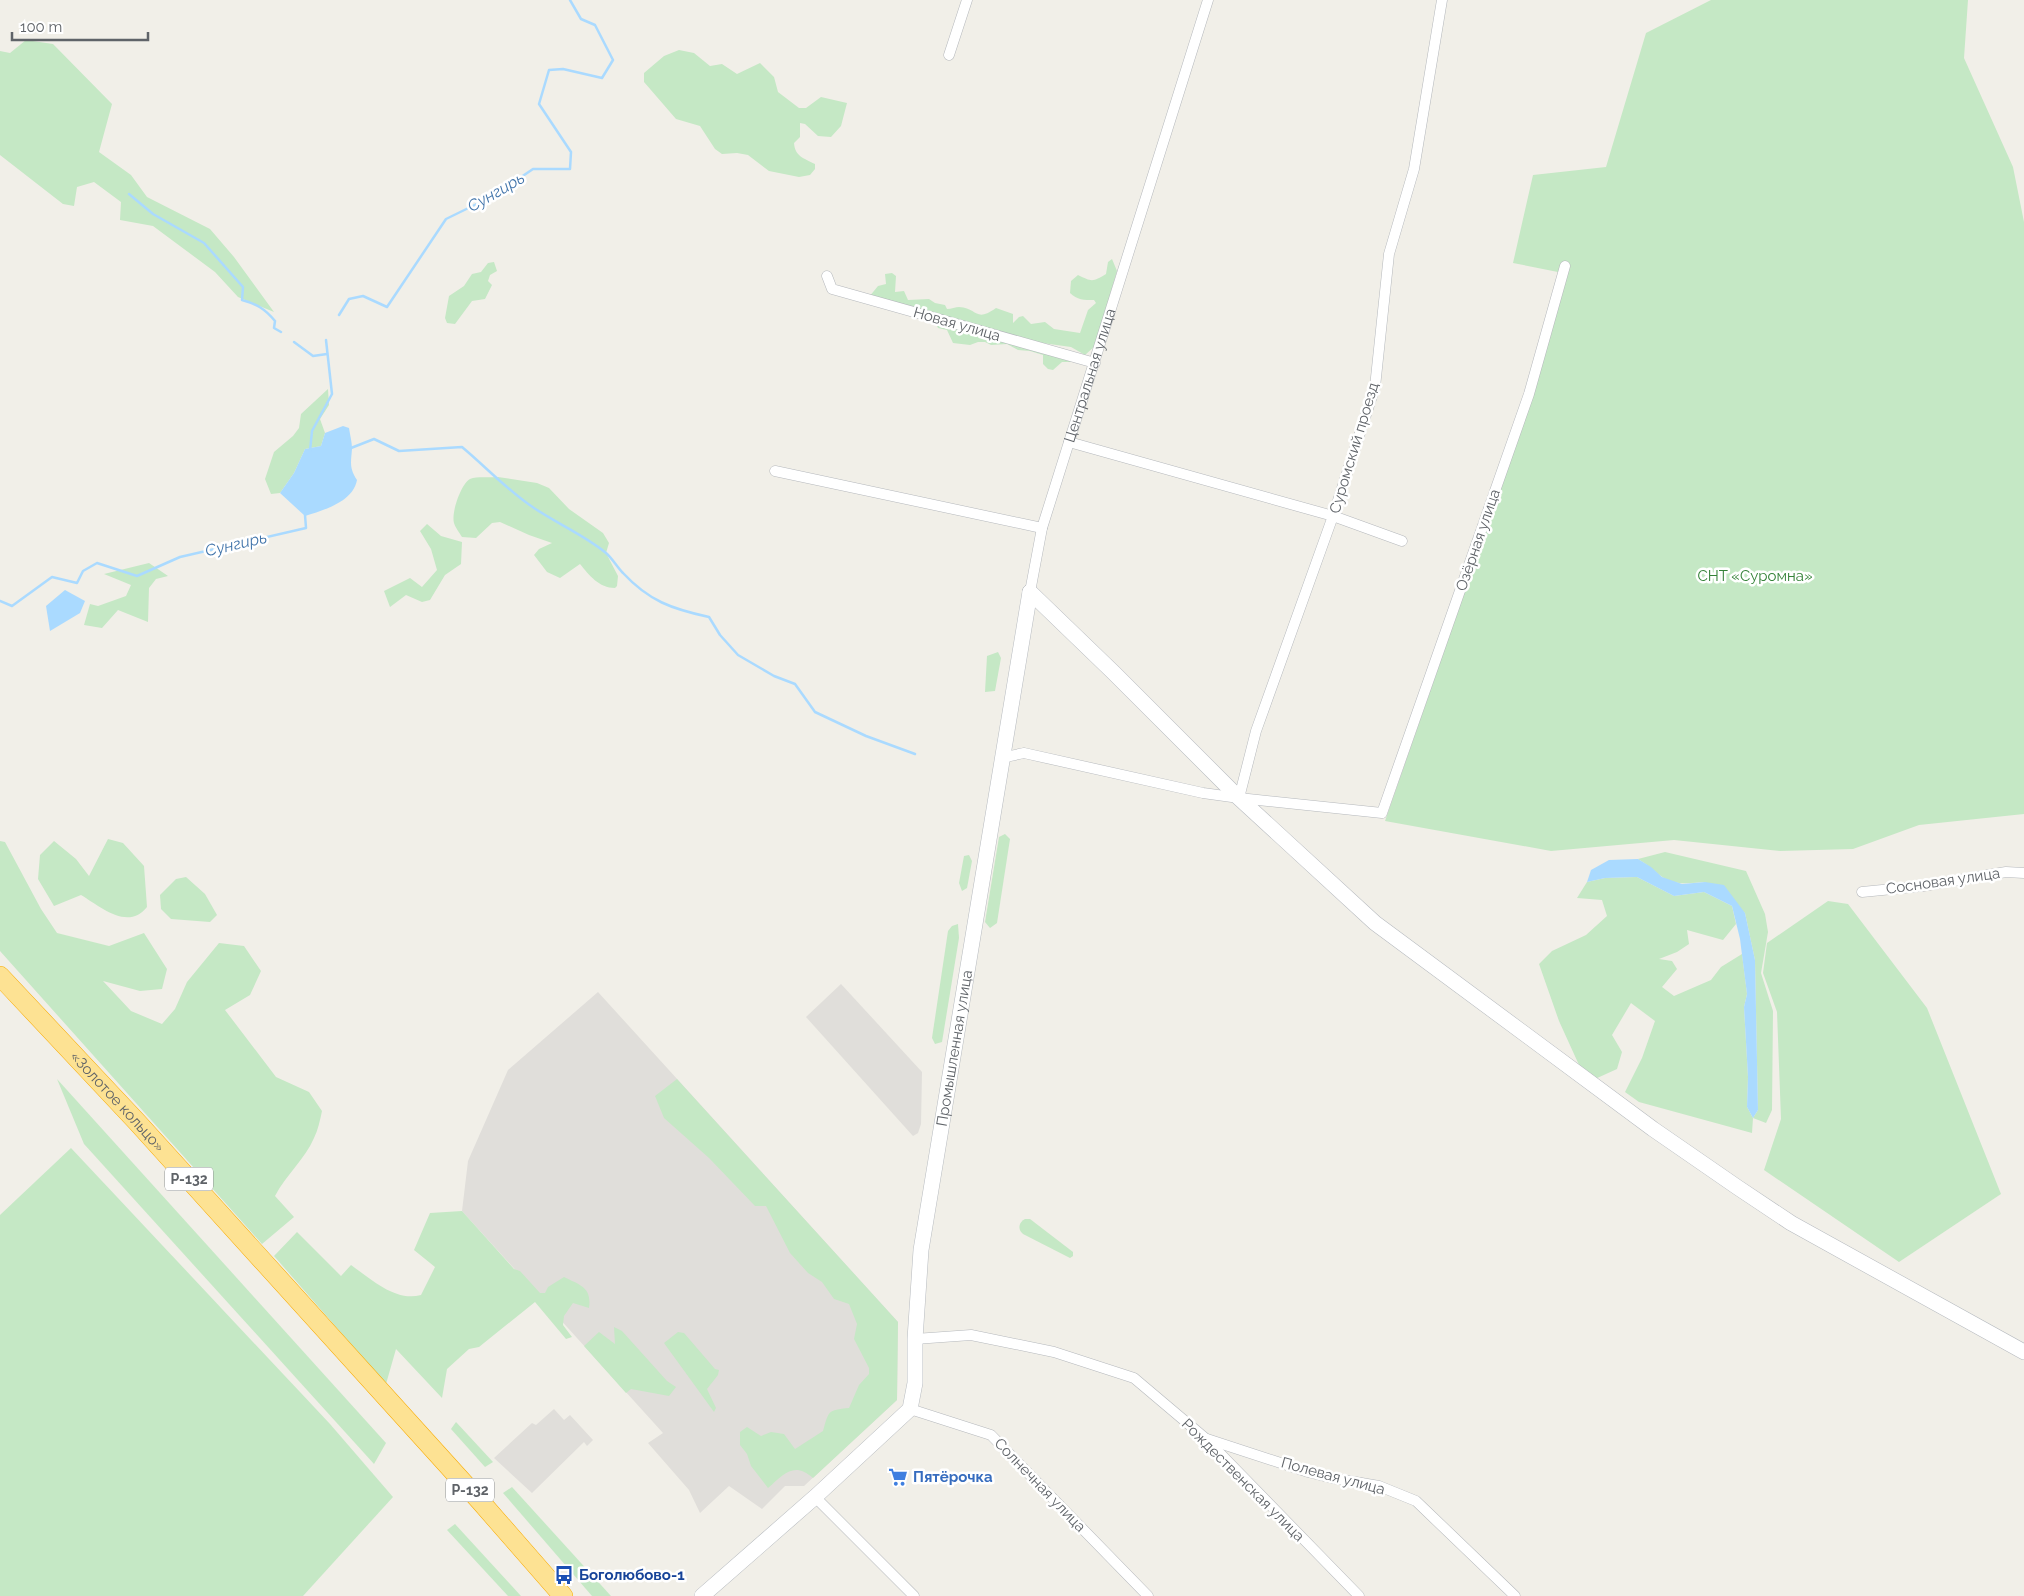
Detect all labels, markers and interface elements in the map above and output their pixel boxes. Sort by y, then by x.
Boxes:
scale bar [12,10,149,42]
text: 100 m [20,18,62,36]
water label: Сунгирь [464,168,528,216]
street label: Новая улица [911,303,1003,345]
street label: Центральная улица [1060,306,1119,445]
street label: Суромский проезд [1326,380,1383,516]
street label: Озёрная улица [1452,487,1504,593]
water label: Сунгирь [203,528,269,560]
park label: СНТ «Суромна» [1697,567,1813,585]
street label: Сосновая улица [1885,864,2001,898]
street label: Промышленная улица [933,969,976,1128]
street label: «Золотое кольцо» [67,1048,168,1155]
road number: Р-132 [165,1168,213,1190]
street label: Рождественская улица [1178,1415,1308,1545]
street label: Солнечная улица [991,1434,1089,1536]
street label: Полевая улица [1279,1453,1387,1499]
supermarket icon: Пятёрочка [887,1466,909,1488]
place label: Пятёрочка [913,1468,993,1486]
road number: Р-132 [446,1478,494,1502]
bus stop icon: Боголюбово-1 [553,1564,575,1586]
place label: Боголюбово-1 [579,1566,685,1584]

